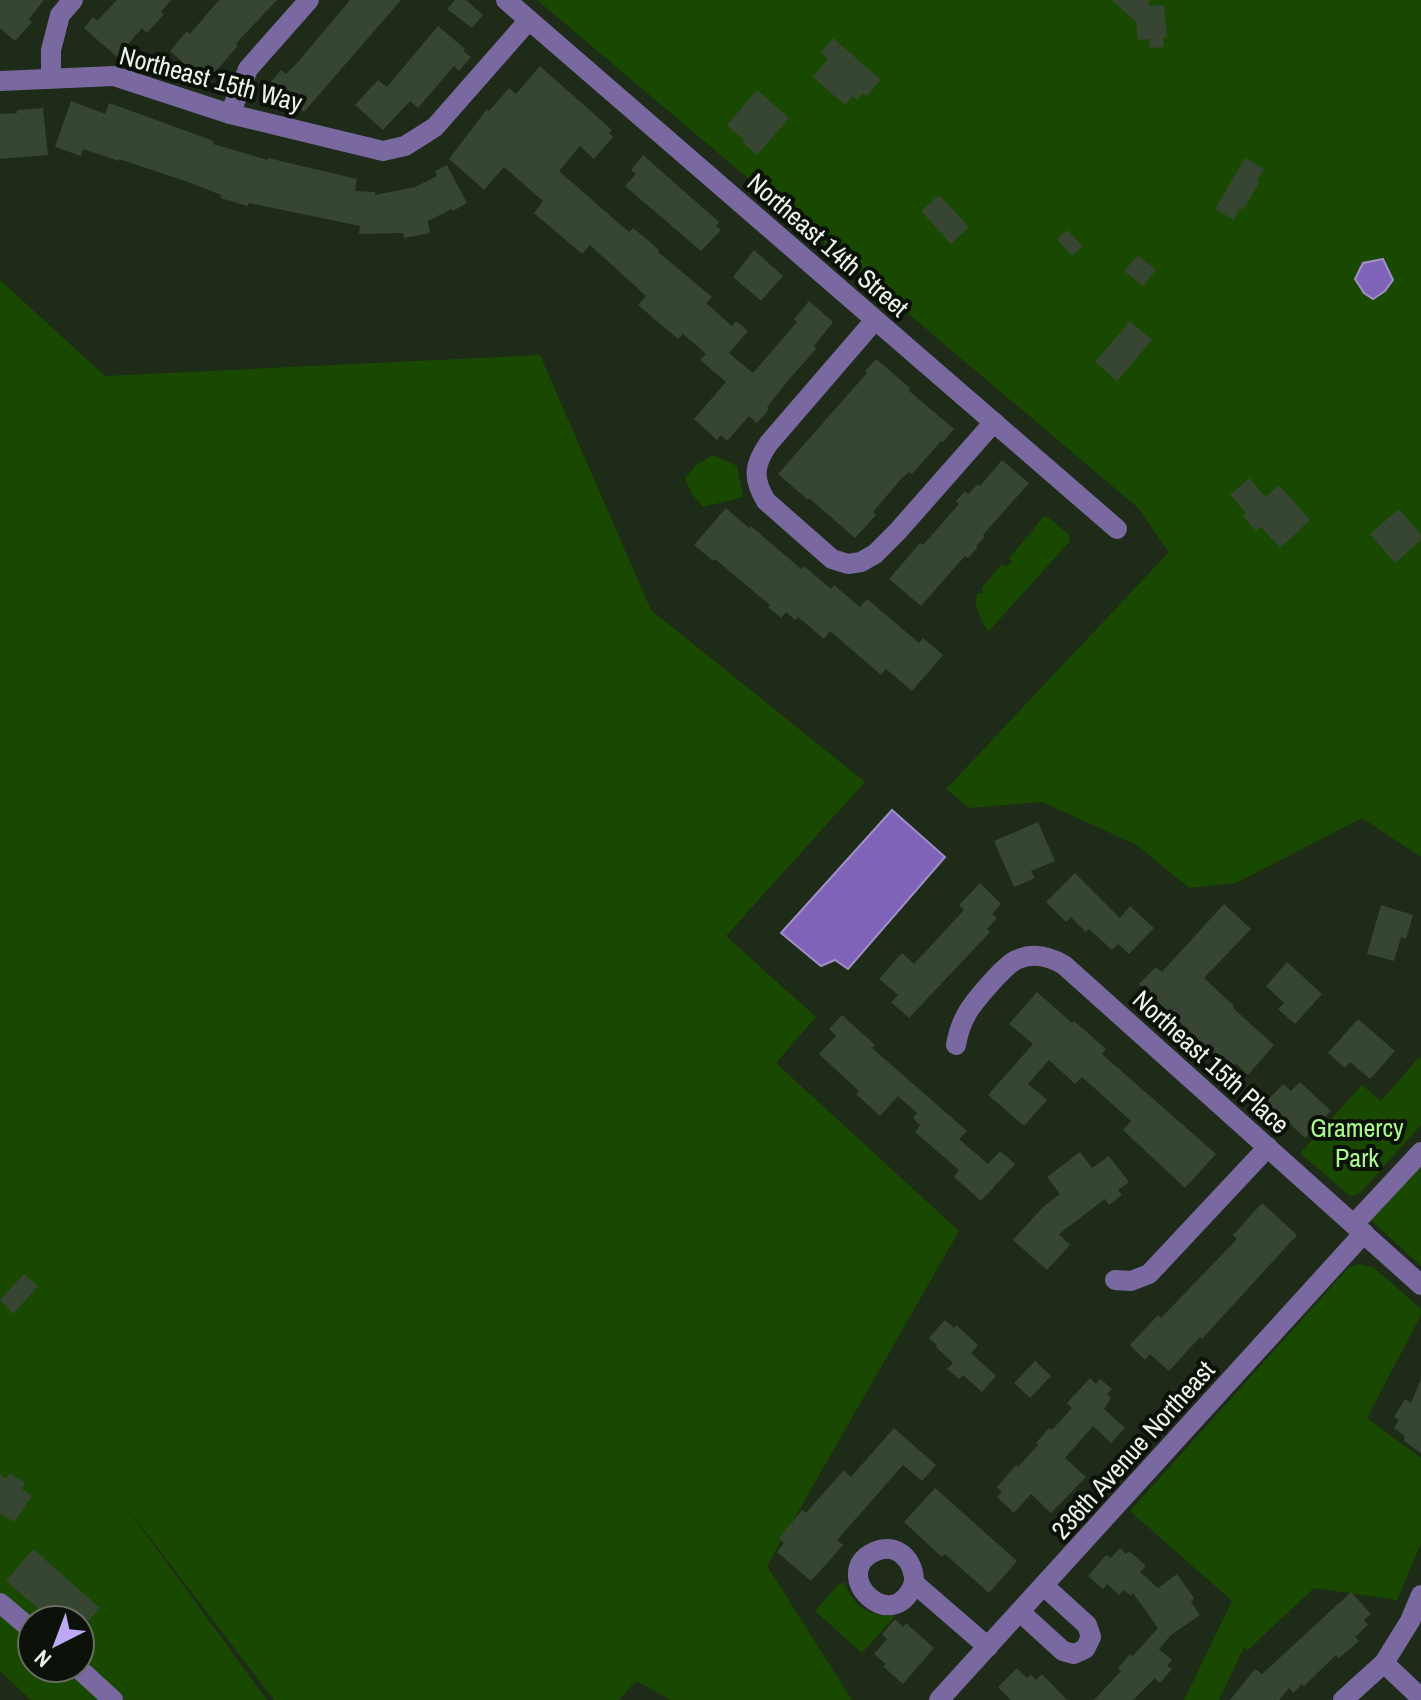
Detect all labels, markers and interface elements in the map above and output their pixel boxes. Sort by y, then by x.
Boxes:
street label: Northeast 15th Way [116,37,307,120]
street label: Northeast 14th Street [740,165,916,324]
street label: Northeast 15th Place [1126,982,1297,1141]
park label: Gramercy Park [1310,1110,1404,1175]
street label: 236th Avenue Northeast [1043,1353,1222,1546]
north arrow [16,1604,96,1684]
text: N [28,1643,57,1674]

